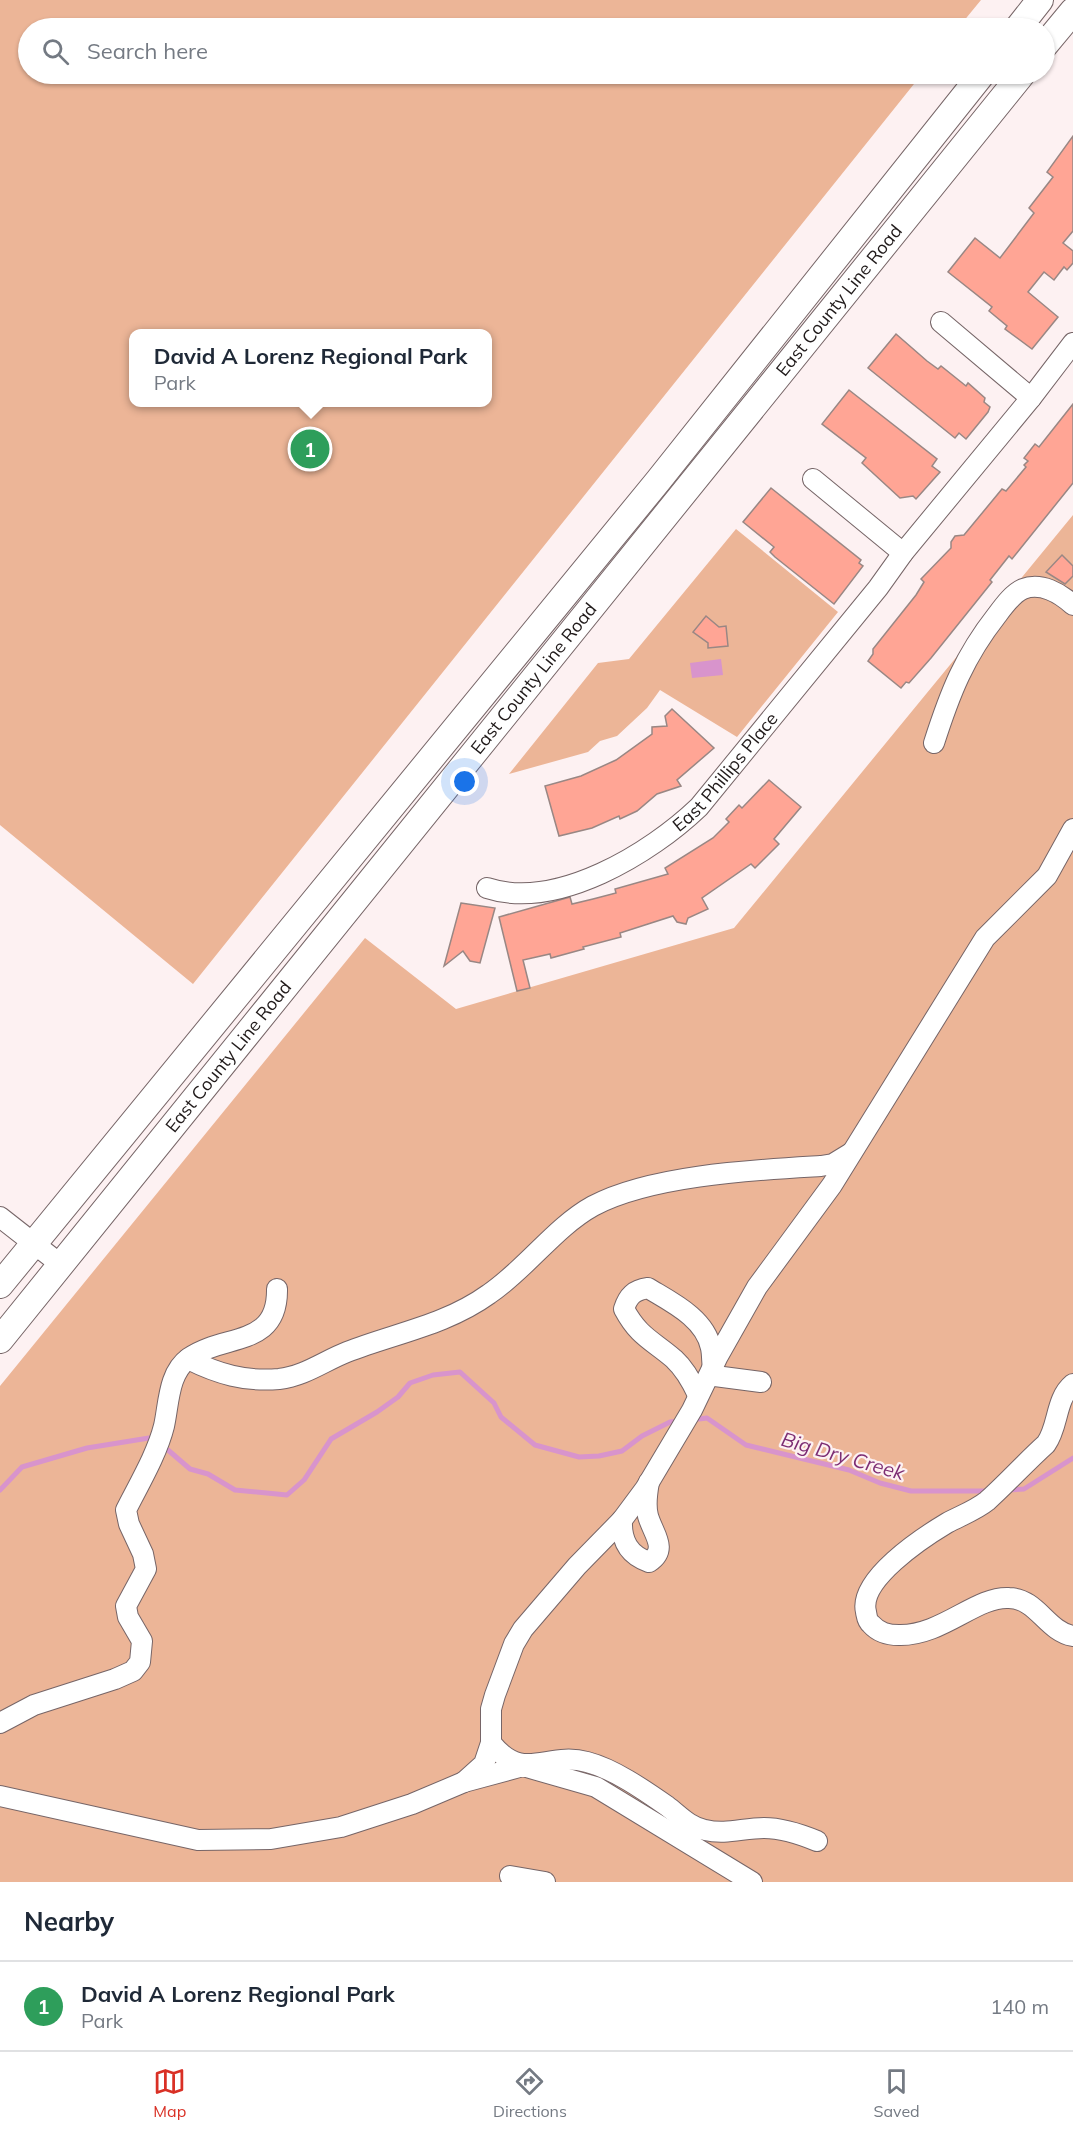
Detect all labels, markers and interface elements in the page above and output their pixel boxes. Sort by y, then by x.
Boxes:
search box [18,18,1055,84]
icon: search [39,35,72,68]
text: Search here [87,37,208,65]
street label: East County Line Road [771,220,907,381]
popup [129,329,492,407]
text: David A Lorenz Regional Park [154,342,467,370]
text: Park [154,370,196,395]
pin: 1 [290,426,330,472]
street label: East County Line Road [466,598,602,759]
street label: East Phillips Place [668,707,783,836]
your location [450,767,479,796]
street label: East County Line Road [160,976,296,1137]
water label: Big Dry Creek [779,1426,908,1485]
text: Nearby [24,1905,114,1938]
text: David A Lorenz Regional Park [81,1980,395,2008]
text: 1 [38,1994,50,2019]
text: 140 m [990,1994,1049,2019]
text: Park [81,2008,123,2033]
tab: Map [153,2065,186,2121]
tab: Directions [493,2065,567,2121]
tab: Saved [874,2065,920,2121]

